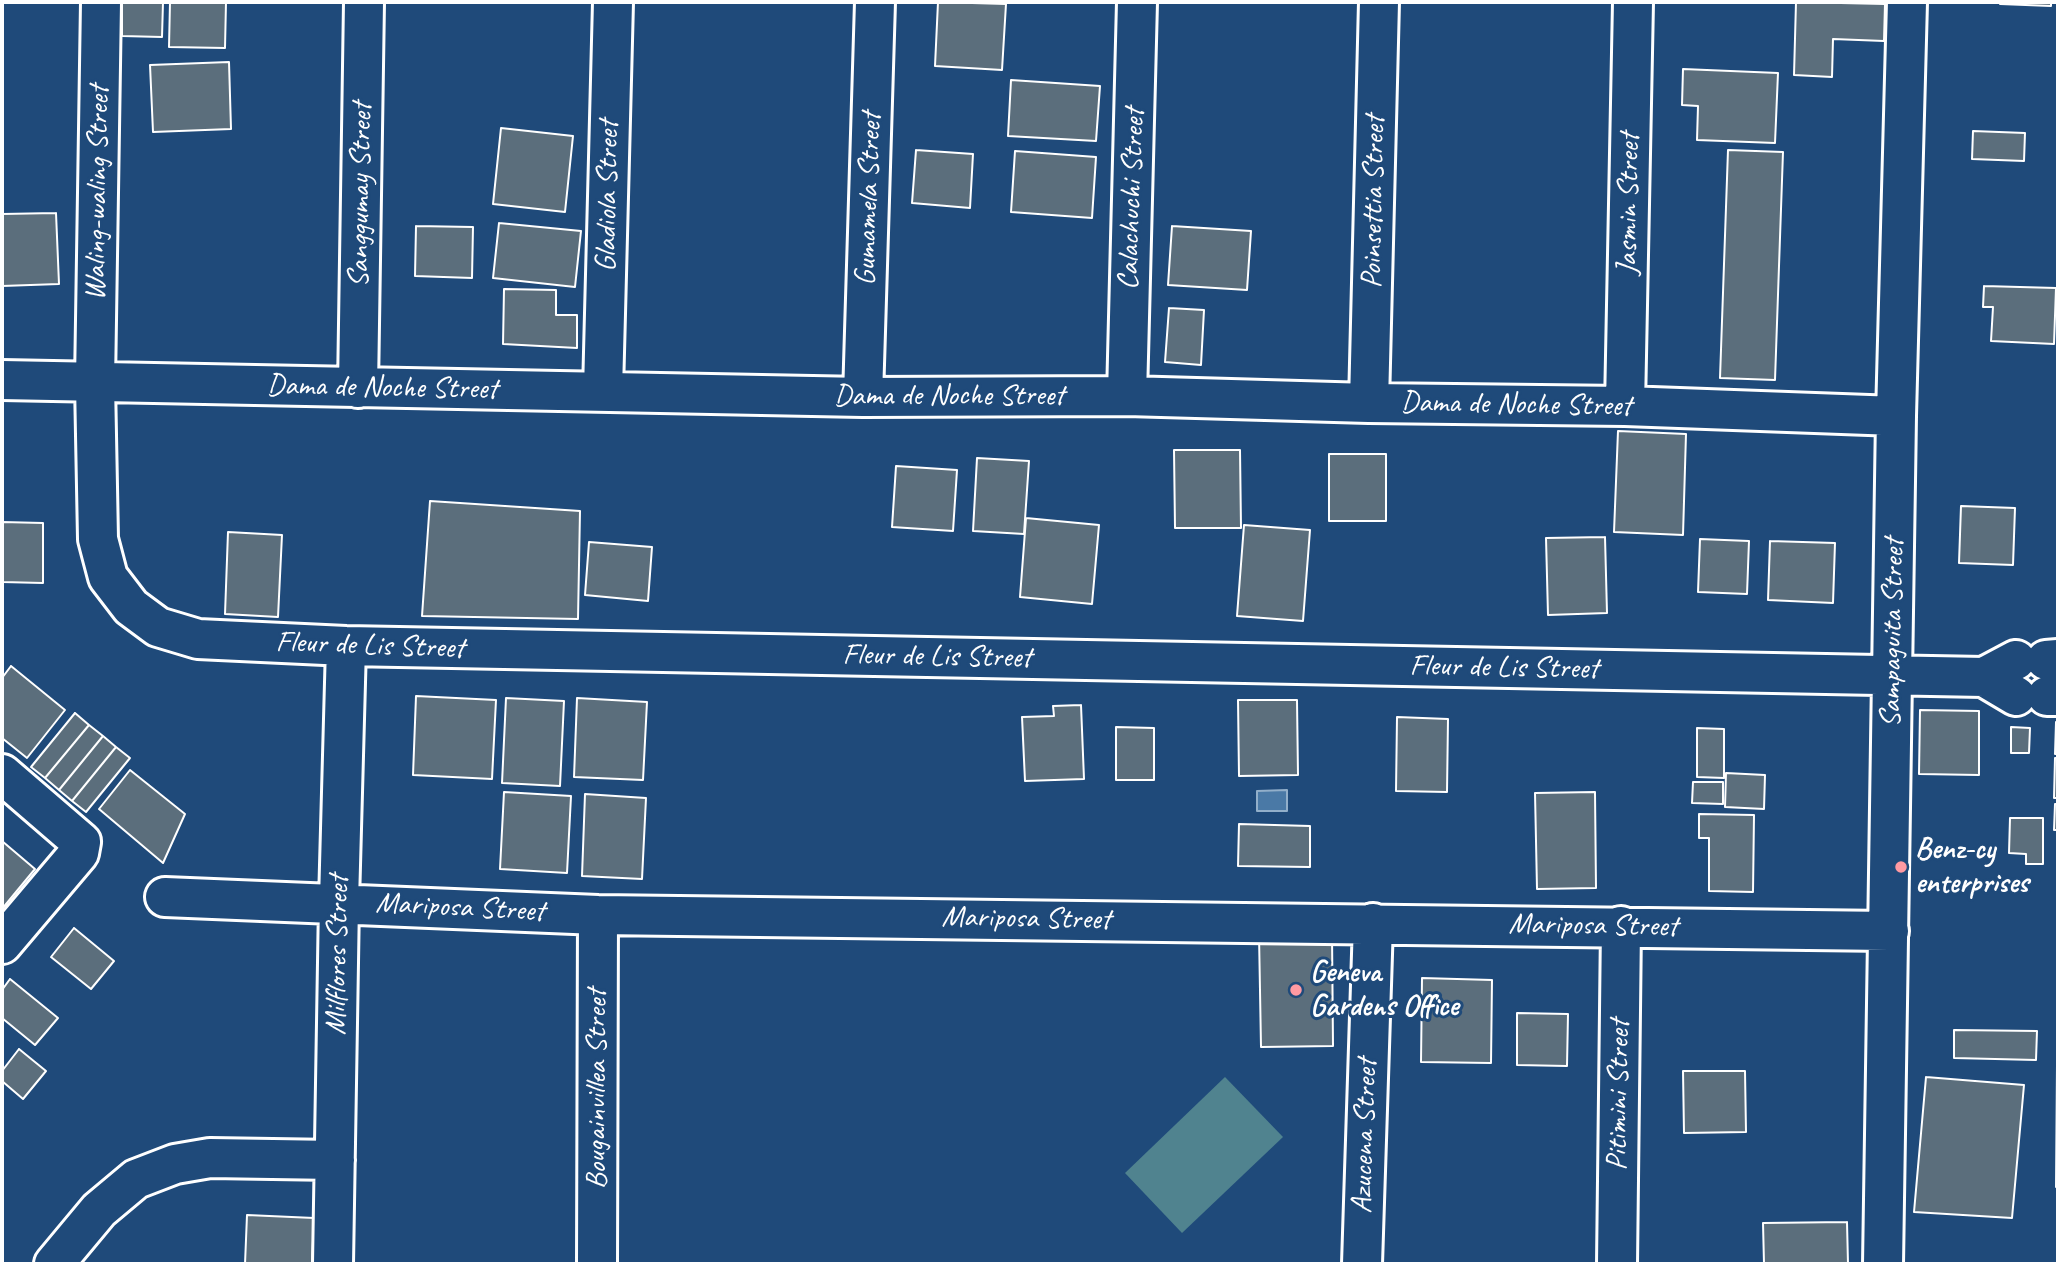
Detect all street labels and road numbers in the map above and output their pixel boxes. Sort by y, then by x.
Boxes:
street label: Waling-waling Street [78,85,118,301]
street label: Sanggumay Street [341,102,381,288]
street label: Calachuchi Street [1111,107,1153,291]
street label: Gumamela Street [848,112,890,286]
street label: Poinsettia Street [1354,115,1394,289]
street label: Gladiola Street [589,120,627,272]
street label: Jasmin Street [1610,133,1648,275]
street label: Dama de Noche Street [266,368,498,408]
street label: Dama de Noche Street [834,378,1064,414]
street label: Dama de Noche Street [1400,385,1632,425]
street label: Sampaguita Street [1873,538,1913,728]
street label: Fleur de Lis Street [275,625,465,667]
street label: Fleur de Lis Street [842,637,1032,677]
street label: Fleur de Lis Street [1409,648,1599,688]
street label: Milflores Street [319,875,357,1035]
street label: Mariposa Street [375,886,545,930]
street label: Mariposa Street [941,900,1111,938]
street label: Mariposa Street [1508,907,1678,945]
street label: Bougainvillea Street [579,989,615,1189]
street label: Pitimini Street [1600,1019,1638,1171]
street label: Azucena Street [1344,1058,1386,1214]

